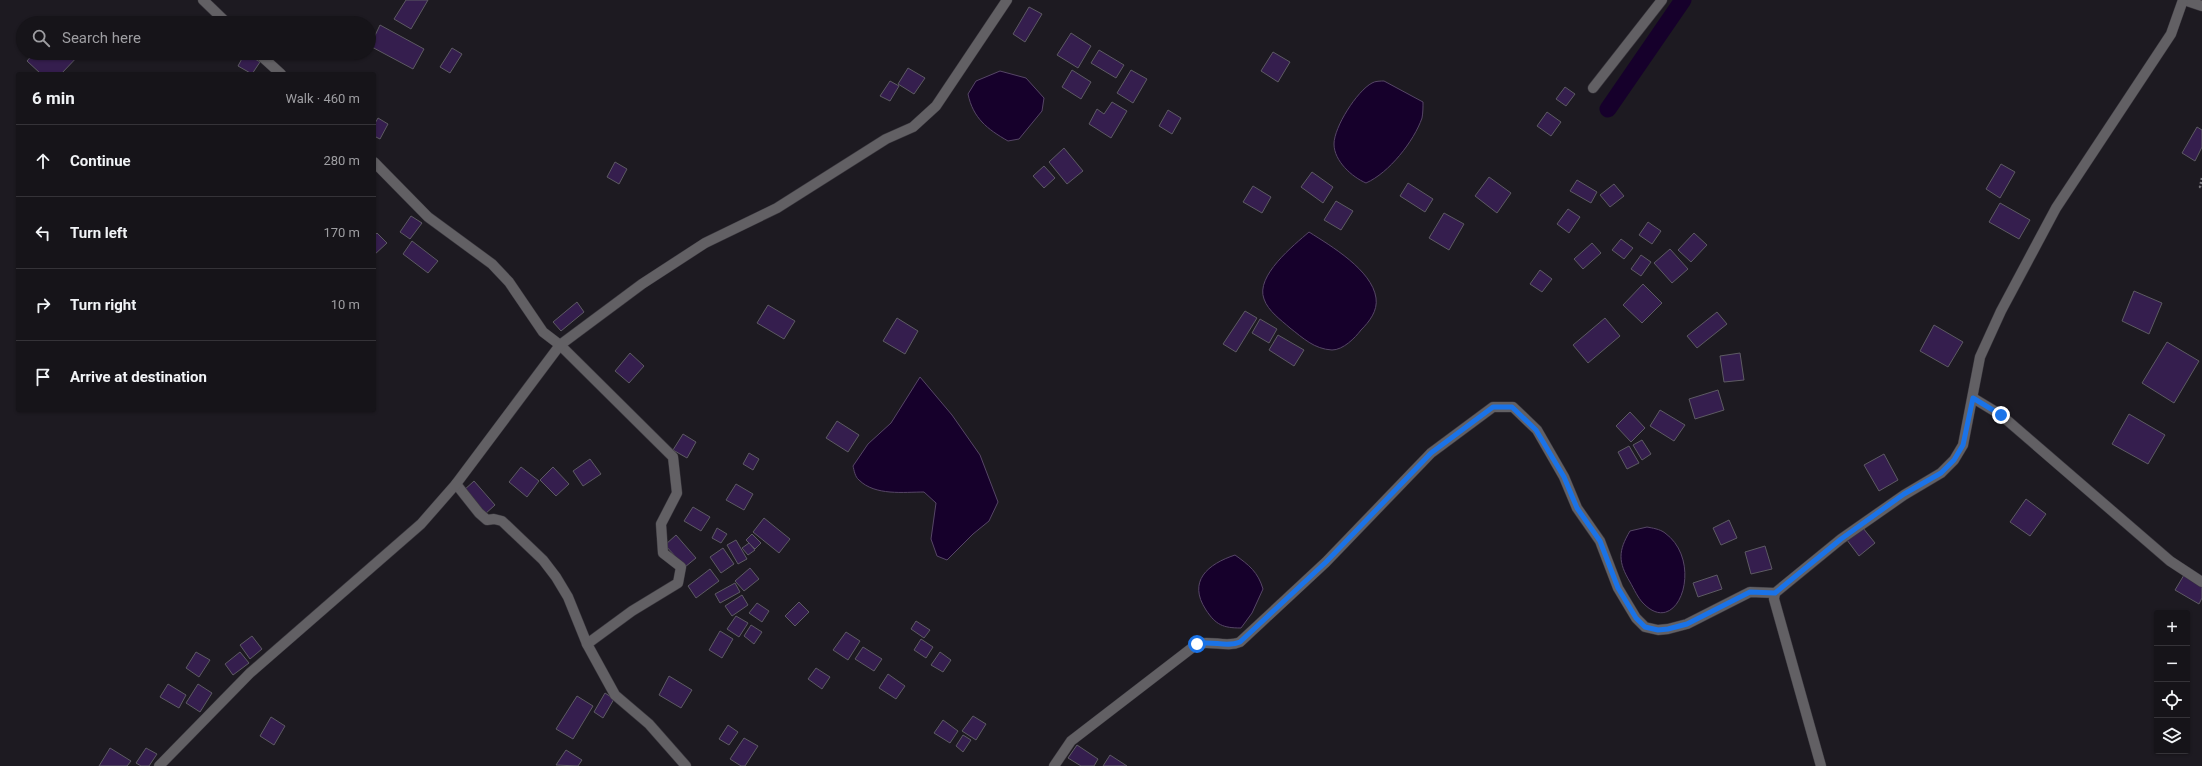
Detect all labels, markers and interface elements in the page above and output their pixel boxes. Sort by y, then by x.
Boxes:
search box [16,16,376,60]
icon: search [30,27,52,49]
text: Search here [62,29,141,47]
text: 6 min [32,88,75,108]
text: Walk · 460 m [285,91,360,106]
icon: ahead [32,150,54,172]
text: Continue [70,152,131,170]
text: 280 m [323,153,360,168]
icon: left [32,222,54,244]
text: Turn left [70,224,127,242]
text: 170 m [323,225,360,240]
icon: right [32,294,54,316]
text: Turn right [70,296,136,314]
text: 10 m [331,297,360,312]
icon: arrive [32,366,54,388]
text: Arrive at destination [70,368,207,386]
route end [1992,406,2010,424]
map controls [2154,610,2190,754]
button: + [2154,610,2190,646]
route start [1188,635,1206,653]
button: − [2154,646,2190,682]
button: locate [2154,682,2190,718]
button: layers [2154,718,2190,754]

